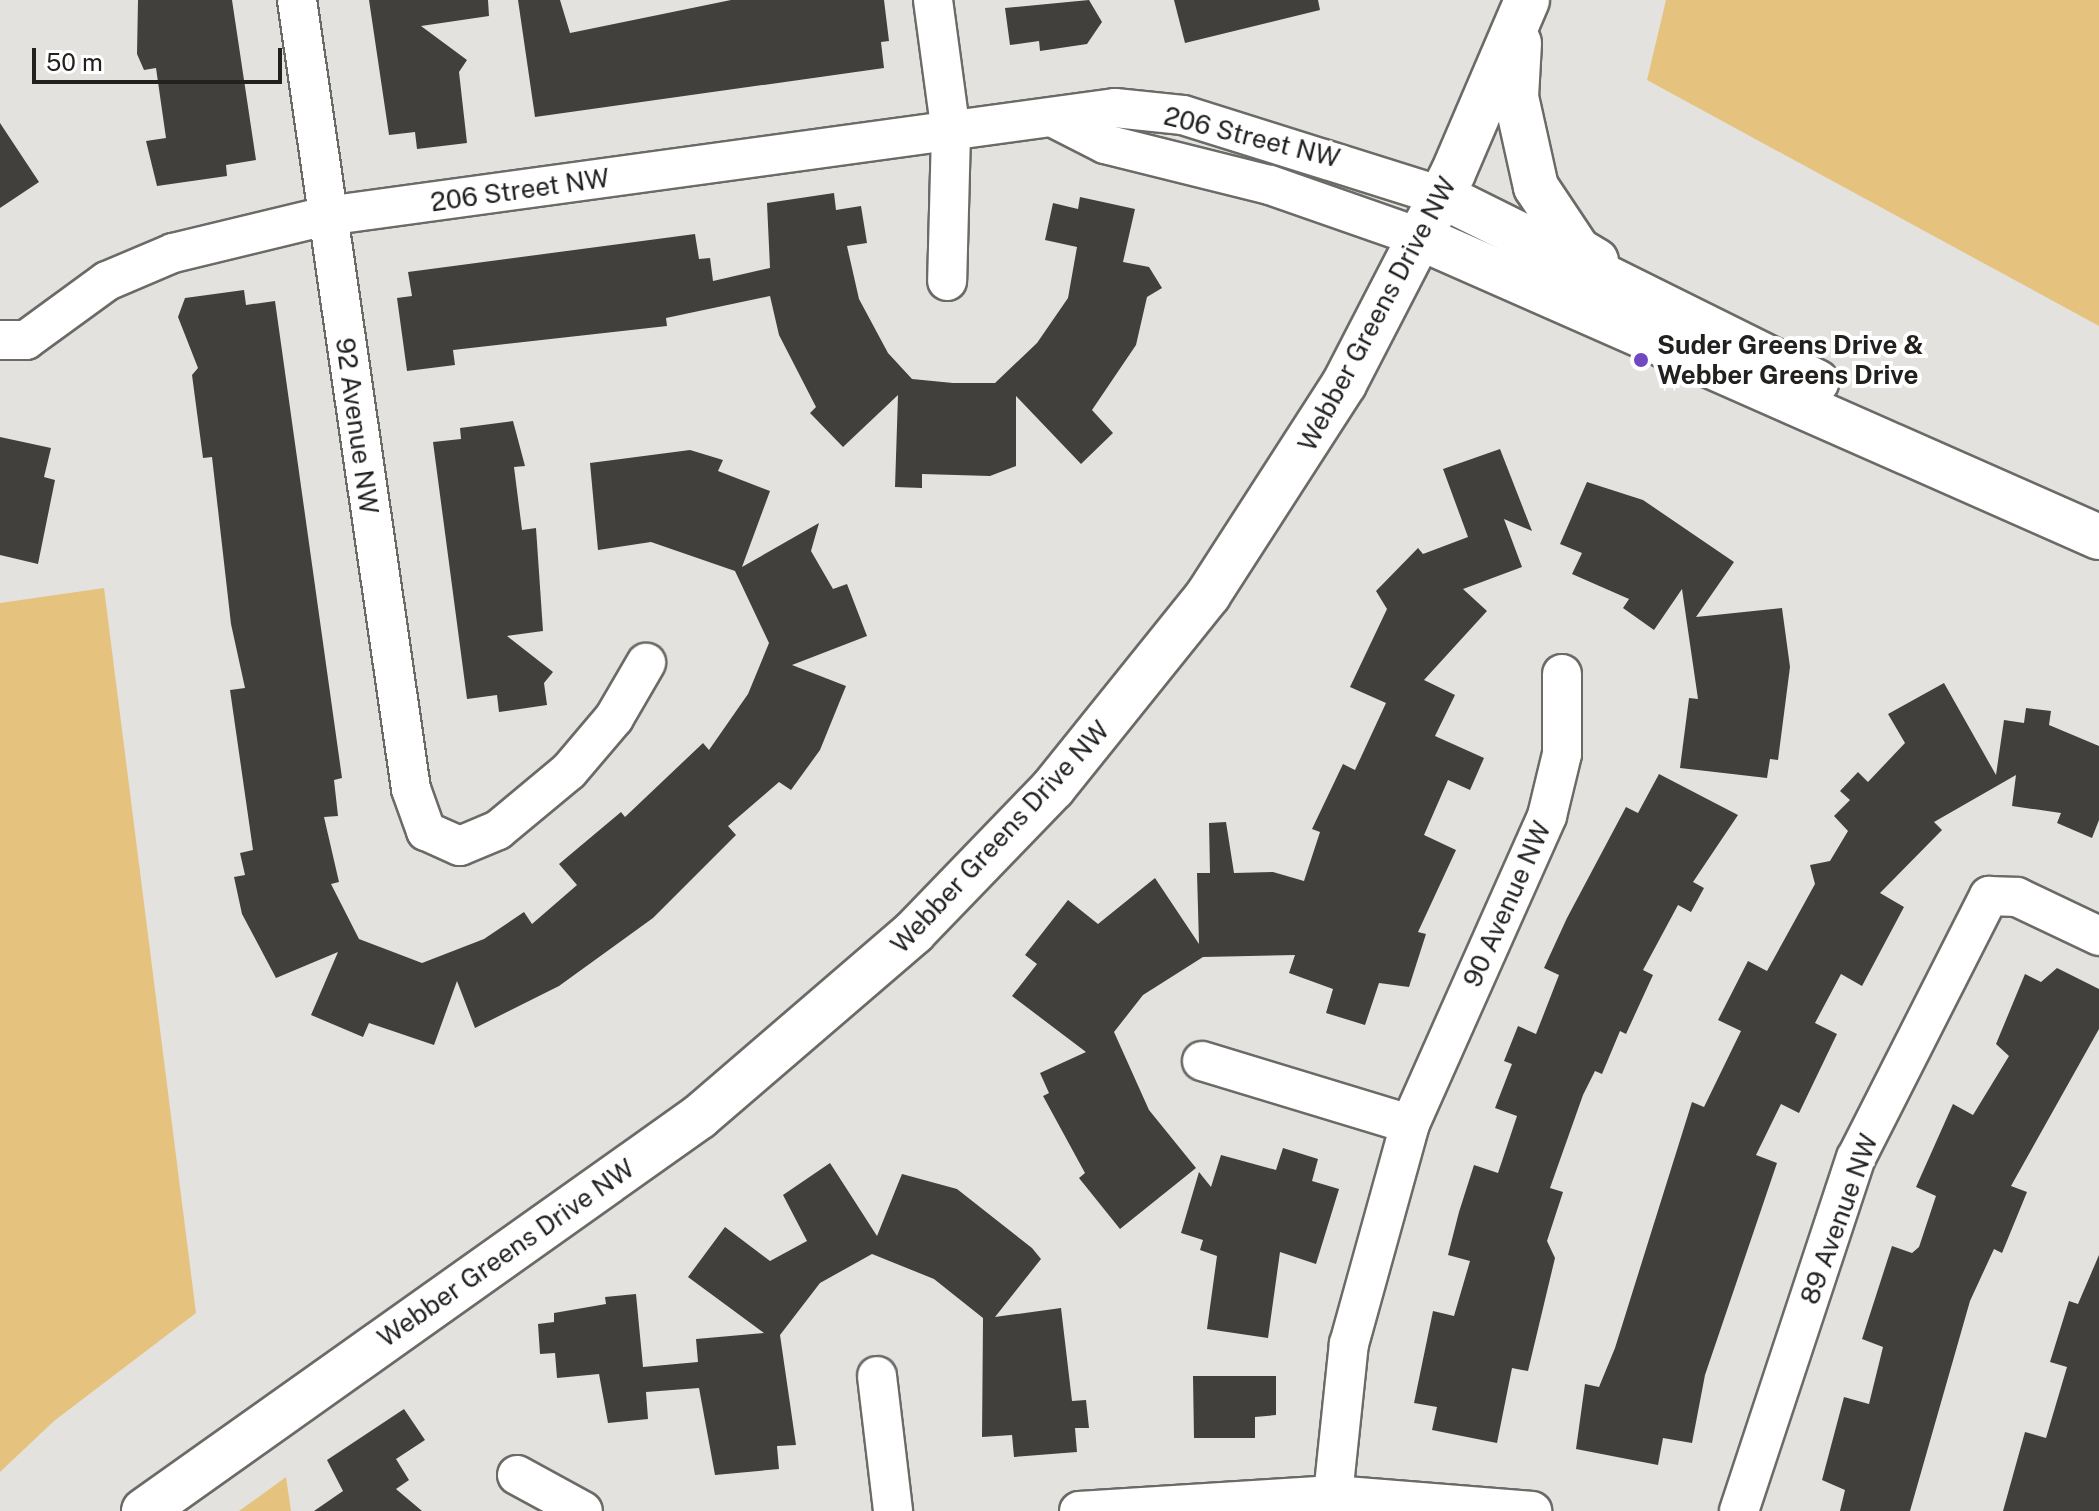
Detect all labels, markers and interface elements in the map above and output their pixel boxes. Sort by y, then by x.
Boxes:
scale bar [36,32,286,82]
text: 50 m [46,48,103,76]
street label: 206 Street NW [1161,100,1343,174]
street label: 206 Street NW [429,162,611,218]
street label: Webber Greens Drive NW [1291,171,1463,457]
place label: Suder Greens Drive & Webber Greens Drive [1657,329,1924,390]
street label: 92 Avenue NW [329,336,385,516]
marker: Suder Greens Drive & Webber Greens Drive [1632,351,1650,369]
street label: Webber Greens Drive NW [884,714,1116,960]
street label: 90 Avenue NW [1456,816,1558,992]
street label: 89 Avenue NW [1794,1129,1884,1309]
street label: Webber Greens Drive NW [372,1152,640,1354]

